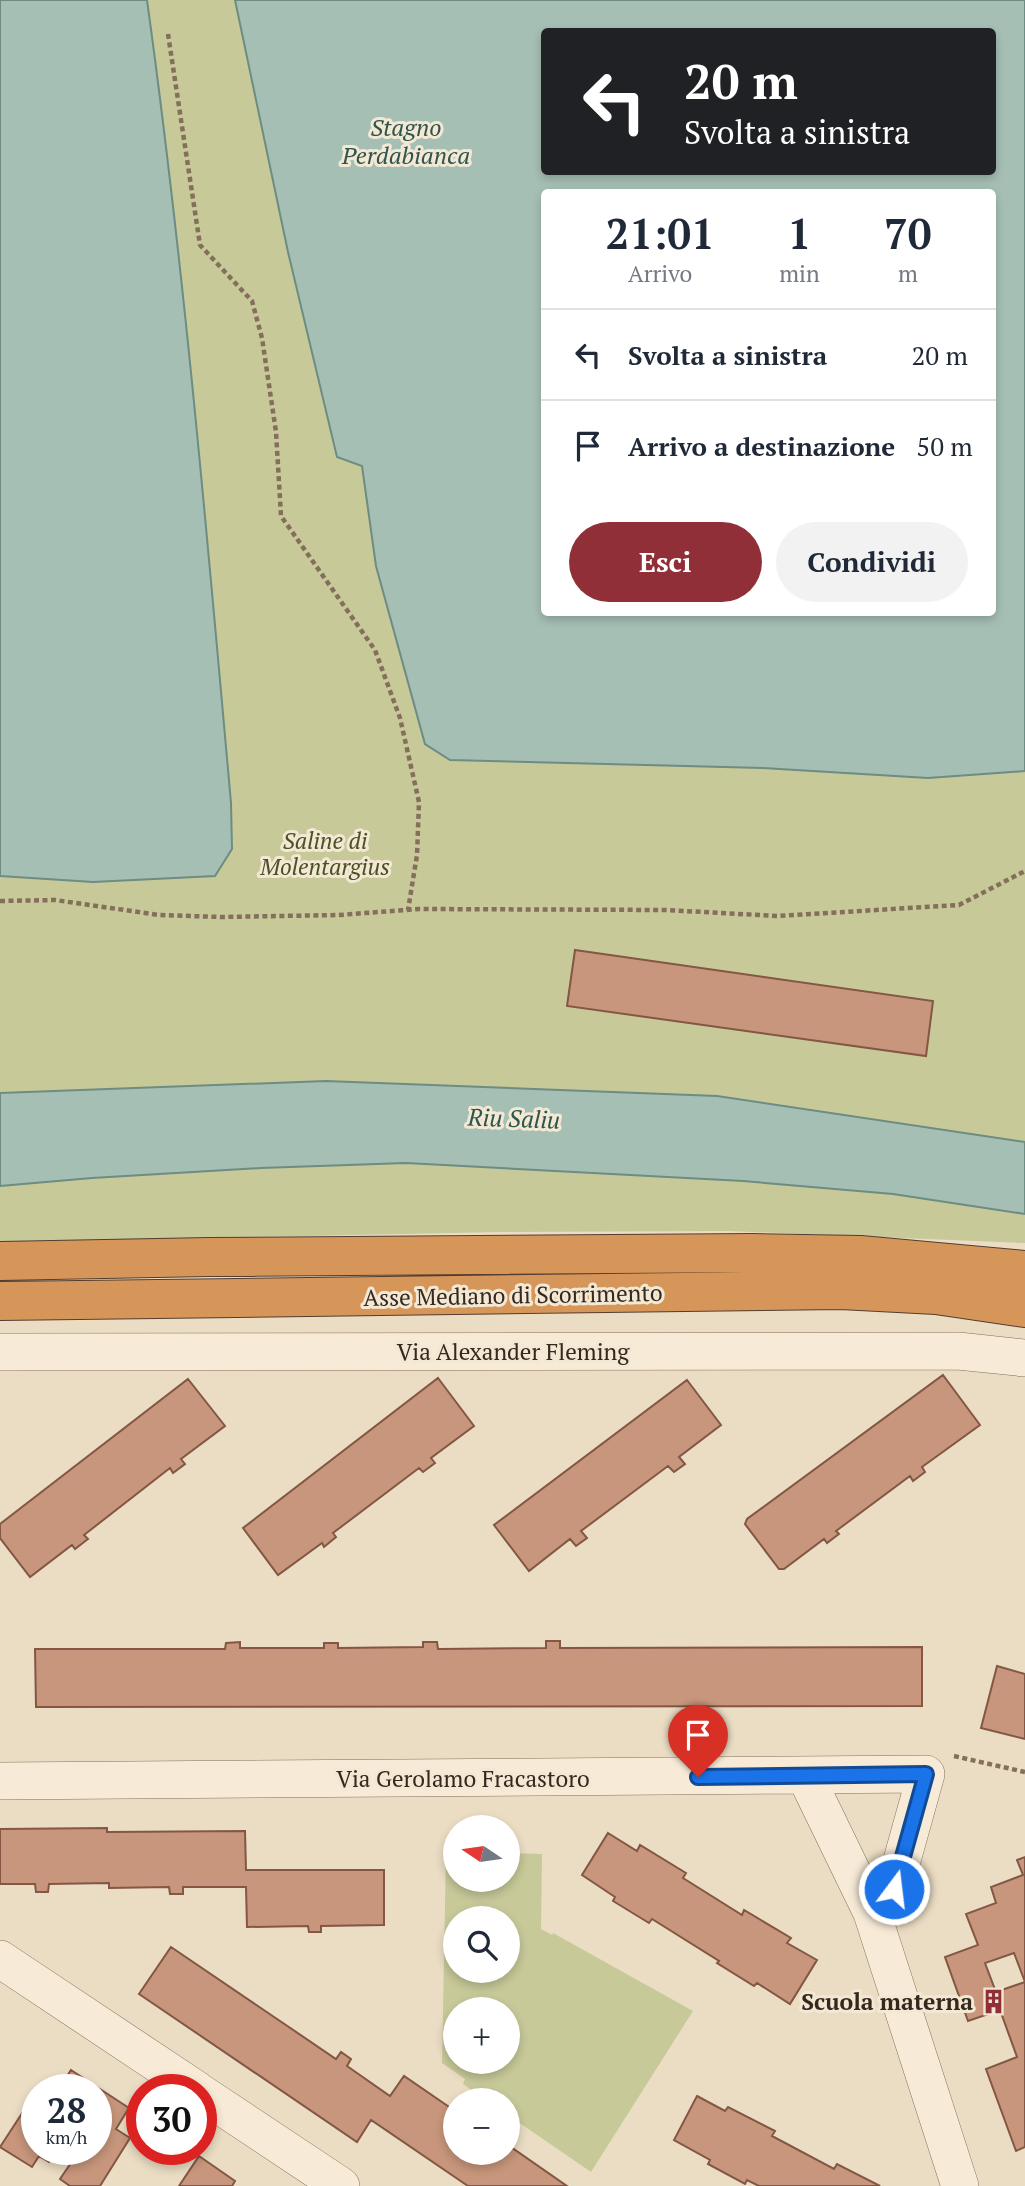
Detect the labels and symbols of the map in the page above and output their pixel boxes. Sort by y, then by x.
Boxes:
water label: Stagno Perdabianca [341,111,470,171]
park label: Saline di Molentargius [259,825,390,882]
water label: Riu Saliu [466,1100,561,1136]
street label: Asse Mediano di Scorrimento [363,1277,663,1313]
street label: Via Alexander Fleming [397,1336,630,1367]
pin [668,1705,728,1777]
street label: Via Gerolamo Fracastoro [336,1763,590,1794]
north arrow [443,1815,520,1892]
position arrow [857,1852,931,1926]
place label: Scuola materna [801,1986,973,2017]
building icon: Scuola materna [979,1987,1007,2015]
speed limit sign: 30 [126,2074,217,2165]

